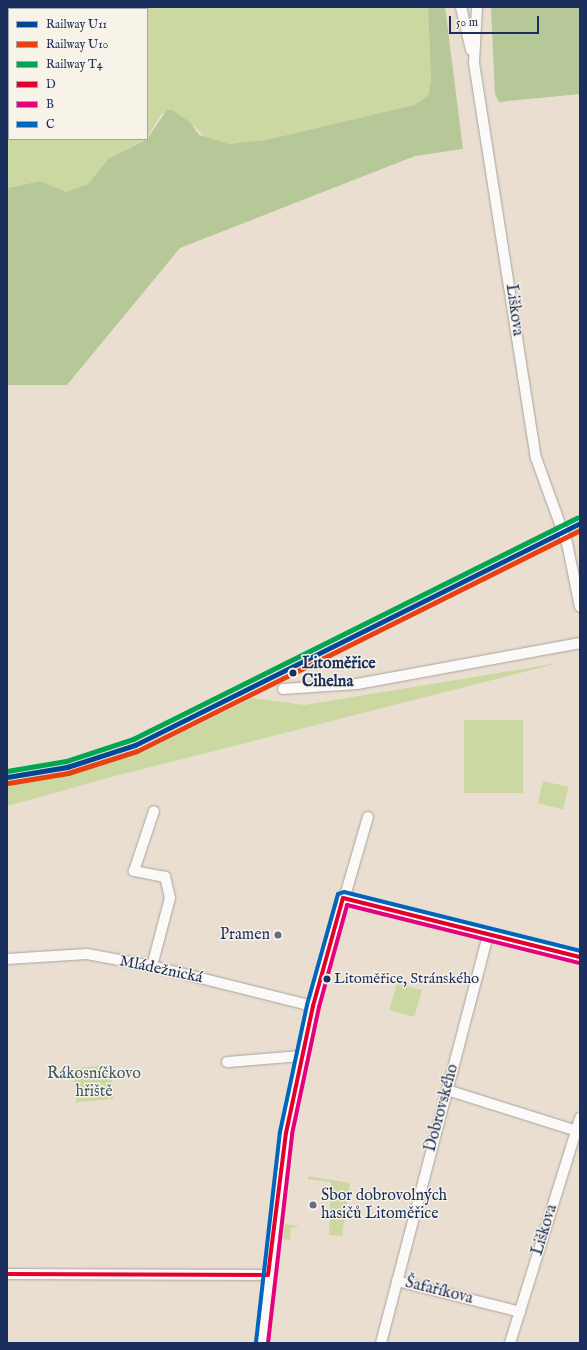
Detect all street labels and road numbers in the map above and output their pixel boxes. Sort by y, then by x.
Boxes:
street label: Liškova [501,283,527,337]
street label: Mládežnická [118,952,204,988]
street label: Dobrovského [421,1062,463,1154]
street label: Liškova [528,1202,562,1258]
street label: Šafaříkova [403,1273,475,1309]

